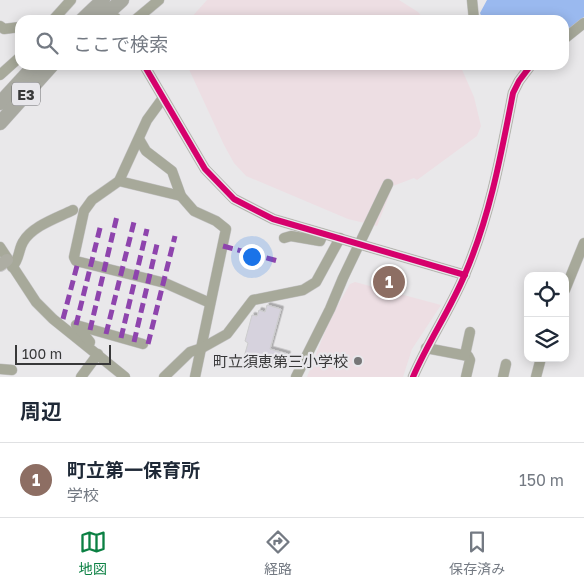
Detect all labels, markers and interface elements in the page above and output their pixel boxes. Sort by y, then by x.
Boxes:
search box [15,15,569,70]
icon: search [33,29,61,57]
text: ここで検索 [73,32,168,55]
road number: E3 [12,82,40,106]
your location [239,244,265,270]
pin: 1 [373,263,405,301]
map controls [524,272,569,362]
button: locate [524,272,569,317]
button: layers [524,317,569,362]
scale bar [15,342,111,365]
text: 100 m [22,345,62,362]
place label: 町立須恵第三小学校 [213,352,348,370]
marker: 町立須恵第三小学校 [352,355,364,367]
text: 周辺 [20,398,62,424]
text: 町立第一保育所 [67,458,200,481]
text: 1 [32,470,40,490]
text: 150 m [519,470,564,490]
text: 学校 [67,485,99,505]
tab: 地図 [79,528,107,578]
tab: 経路 [264,528,292,578]
tab: 保存済み [449,528,505,578]

